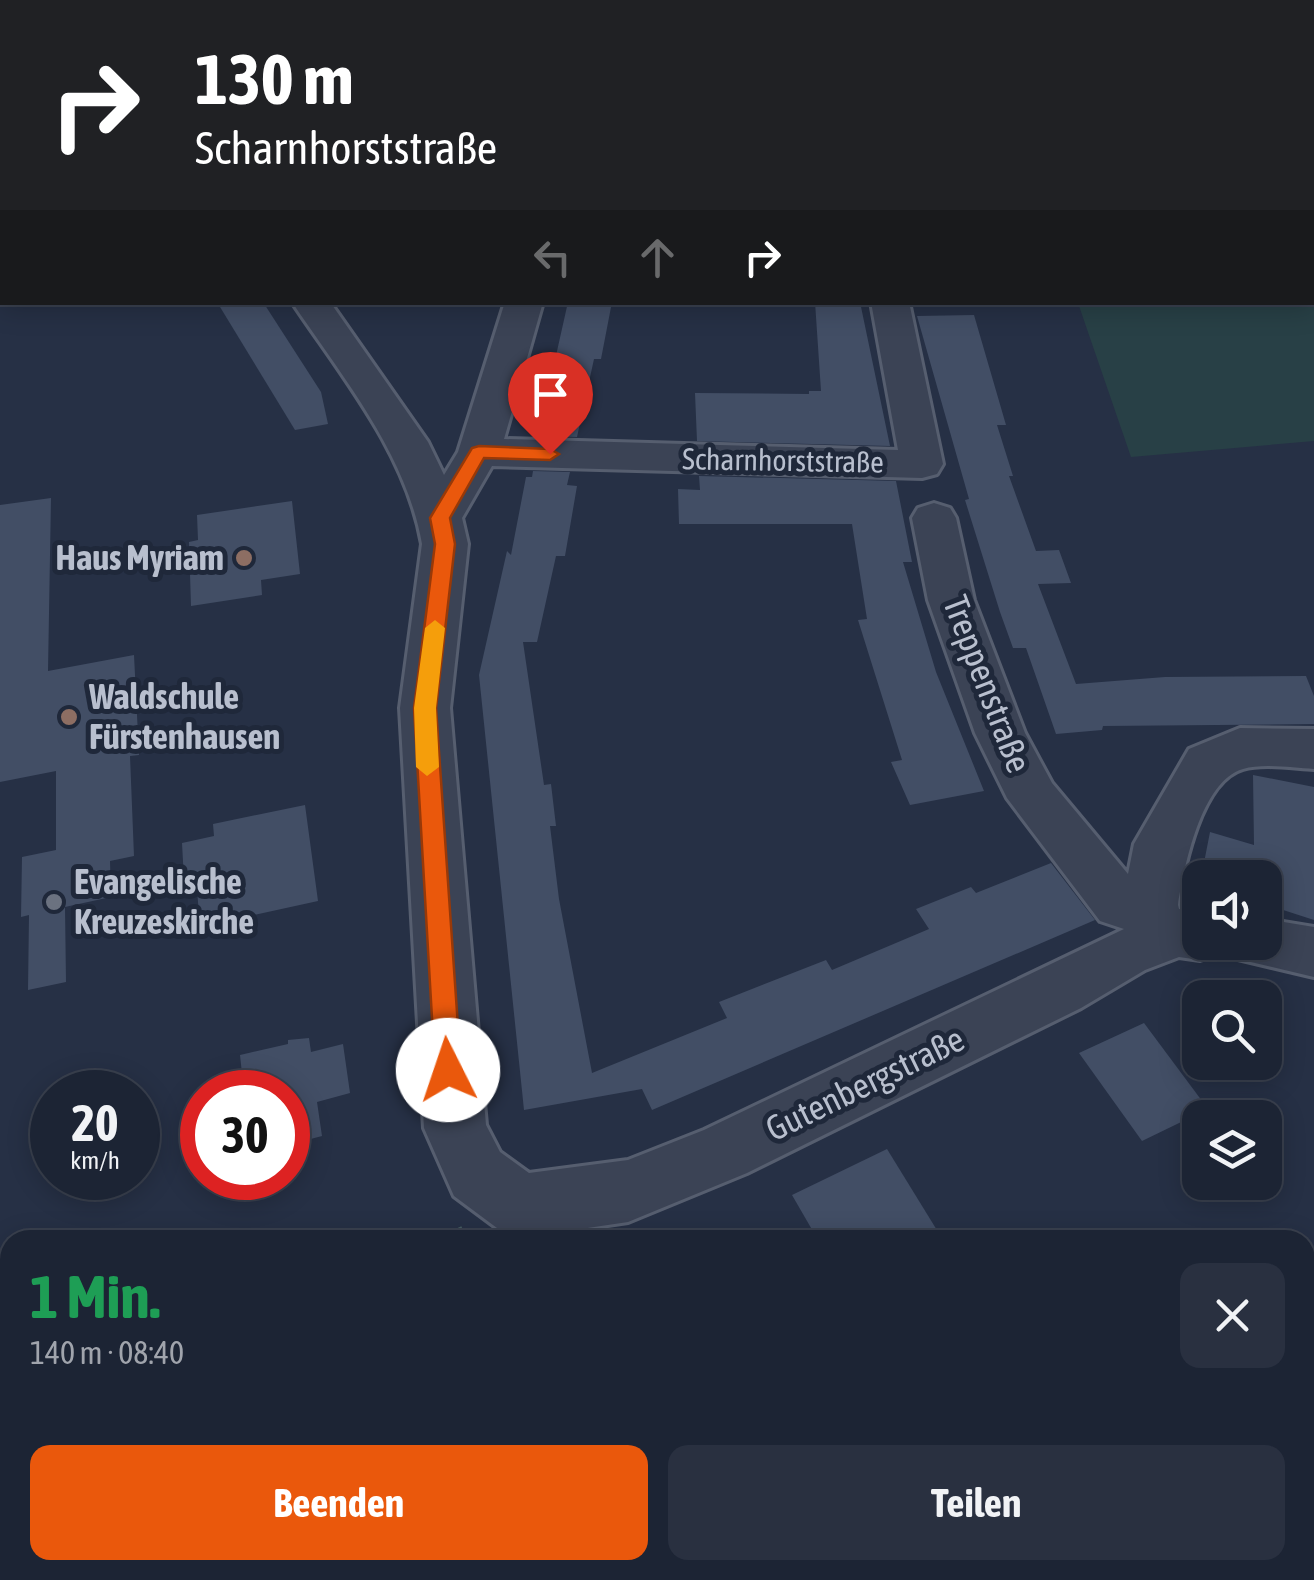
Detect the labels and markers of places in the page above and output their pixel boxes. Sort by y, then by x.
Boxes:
pin [508,352,593,455]
place label: Haus Myriam [56,537,224,577]
marker: Haus Myriam [233,547,255,569]
place label: Waldschule Fürstenhausen [88,676,280,756]
marker: Waldschule Fürstenhausen [58,706,80,728]
place label: Evangelische Kreuzeskirche [74,861,254,941]
marker: Evangelische Kreuzeskirche [43,891,65,913]

